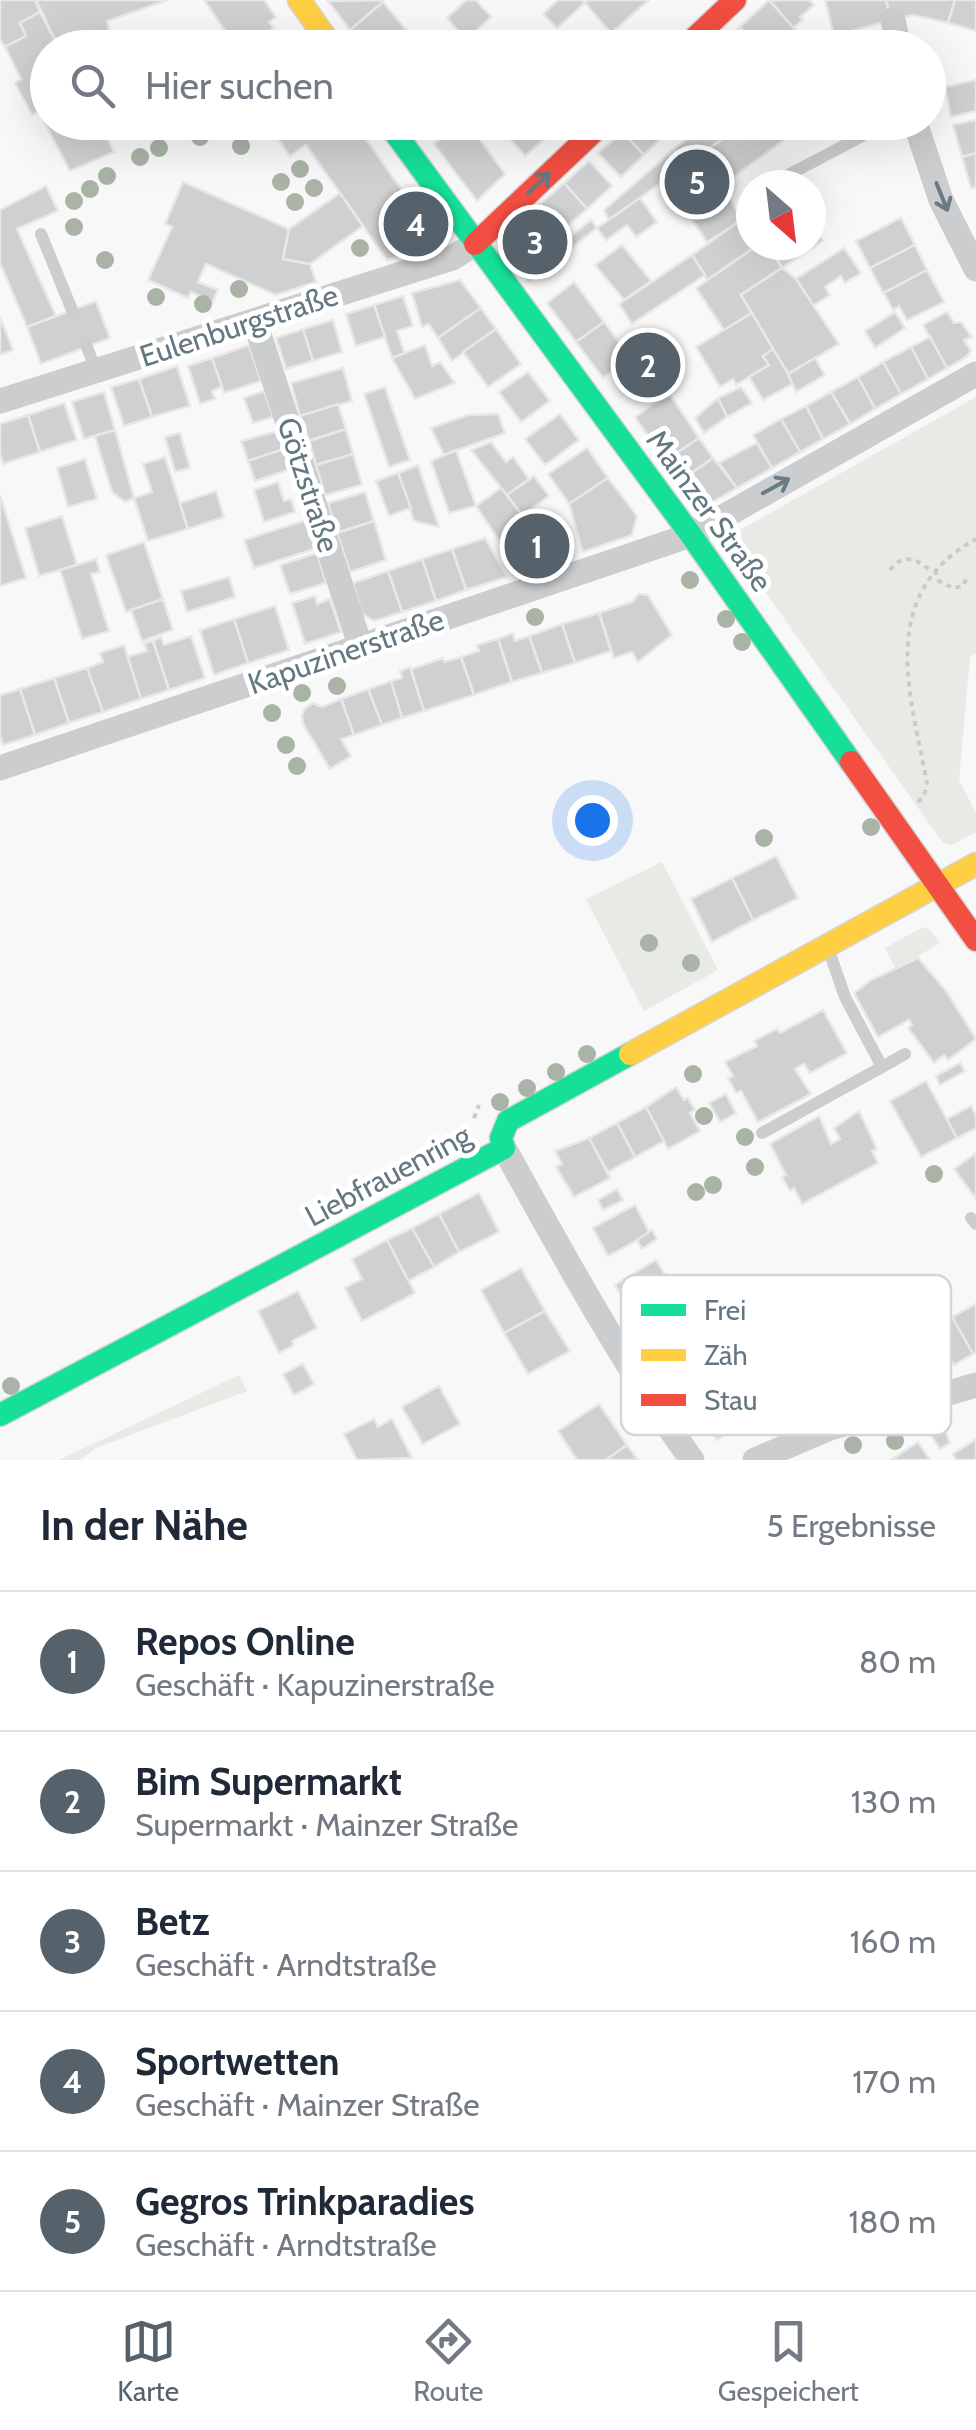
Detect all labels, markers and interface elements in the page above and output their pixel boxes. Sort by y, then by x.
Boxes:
search box [30,30,946,140]
icon: search [65,58,120,113]
text: Hier suchen [145,62,334,109]
pin: 5 [664,144,730,220]
north arrow [736,170,826,260]
one-way arrow [527,171,551,195]
one-way arrow [934,181,952,212]
pin: 4 [384,186,448,262]
pin: 3 [502,204,568,280]
street label: Eulenburgstraße [135,276,343,375]
pin: 2 [616,328,680,402]
street label: Götzstraße [269,413,348,557]
street label: Mainzer Straße [638,423,780,599]
one-way arrow [761,476,790,496]
pin: 1 [504,508,570,584]
street label: Kapuzinerstraße [243,601,449,702]
your location [567,795,618,846]
street label: Liebfrauenring [299,1116,478,1235]
legend [621,1275,951,1435]
text: Frei [704,1293,746,1327]
text: Zäh [704,1338,748,1372]
text: Stau [704,1383,757,1417]
text: In der Nähe [40,1499,248,1551]
text: 5 Ergebnisse [766,1506,936,1545]
text: Repos Online [135,1618,355,1665]
text: 1 [67,1642,78,1681]
text: 80 m [859,1642,936,1681]
text: Geschäft · Kapuzinerstraße [135,1665,495,1704]
text: Bim Supermarkt [135,1758,402,1805]
text: 2 [64,1782,81,1821]
text: 130 m [851,1782,936,1821]
text: Supermarkt · Mainzer Straße [135,1805,518,1844]
text: Betz [135,1898,209,1945]
text: 3 [64,1922,81,1961]
text: 160 m [850,1922,936,1961]
text: Geschäft · Arndtstraße [135,1945,437,1984]
text: Sportwetten [135,2038,339,2085]
text: 4 [63,2062,82,2101]
text: 170 m [852,2062,936,2101]
text: Geschäft · Mainzer Straße [135,2085,480,2124]
text: Gegros Trinkparadies [135,2178,474,2225]
text: 5 [64,2202,81,2241]
text: 180 m [849,2202,936,2241]
text: Geschäft · Arndtstraße [135,2225,437,2264]
tab: Karte [117,2314,179,2408]
tab: Route [413,2314,483,2408]
tab: Gespeichert [718,2314,859,2408]

